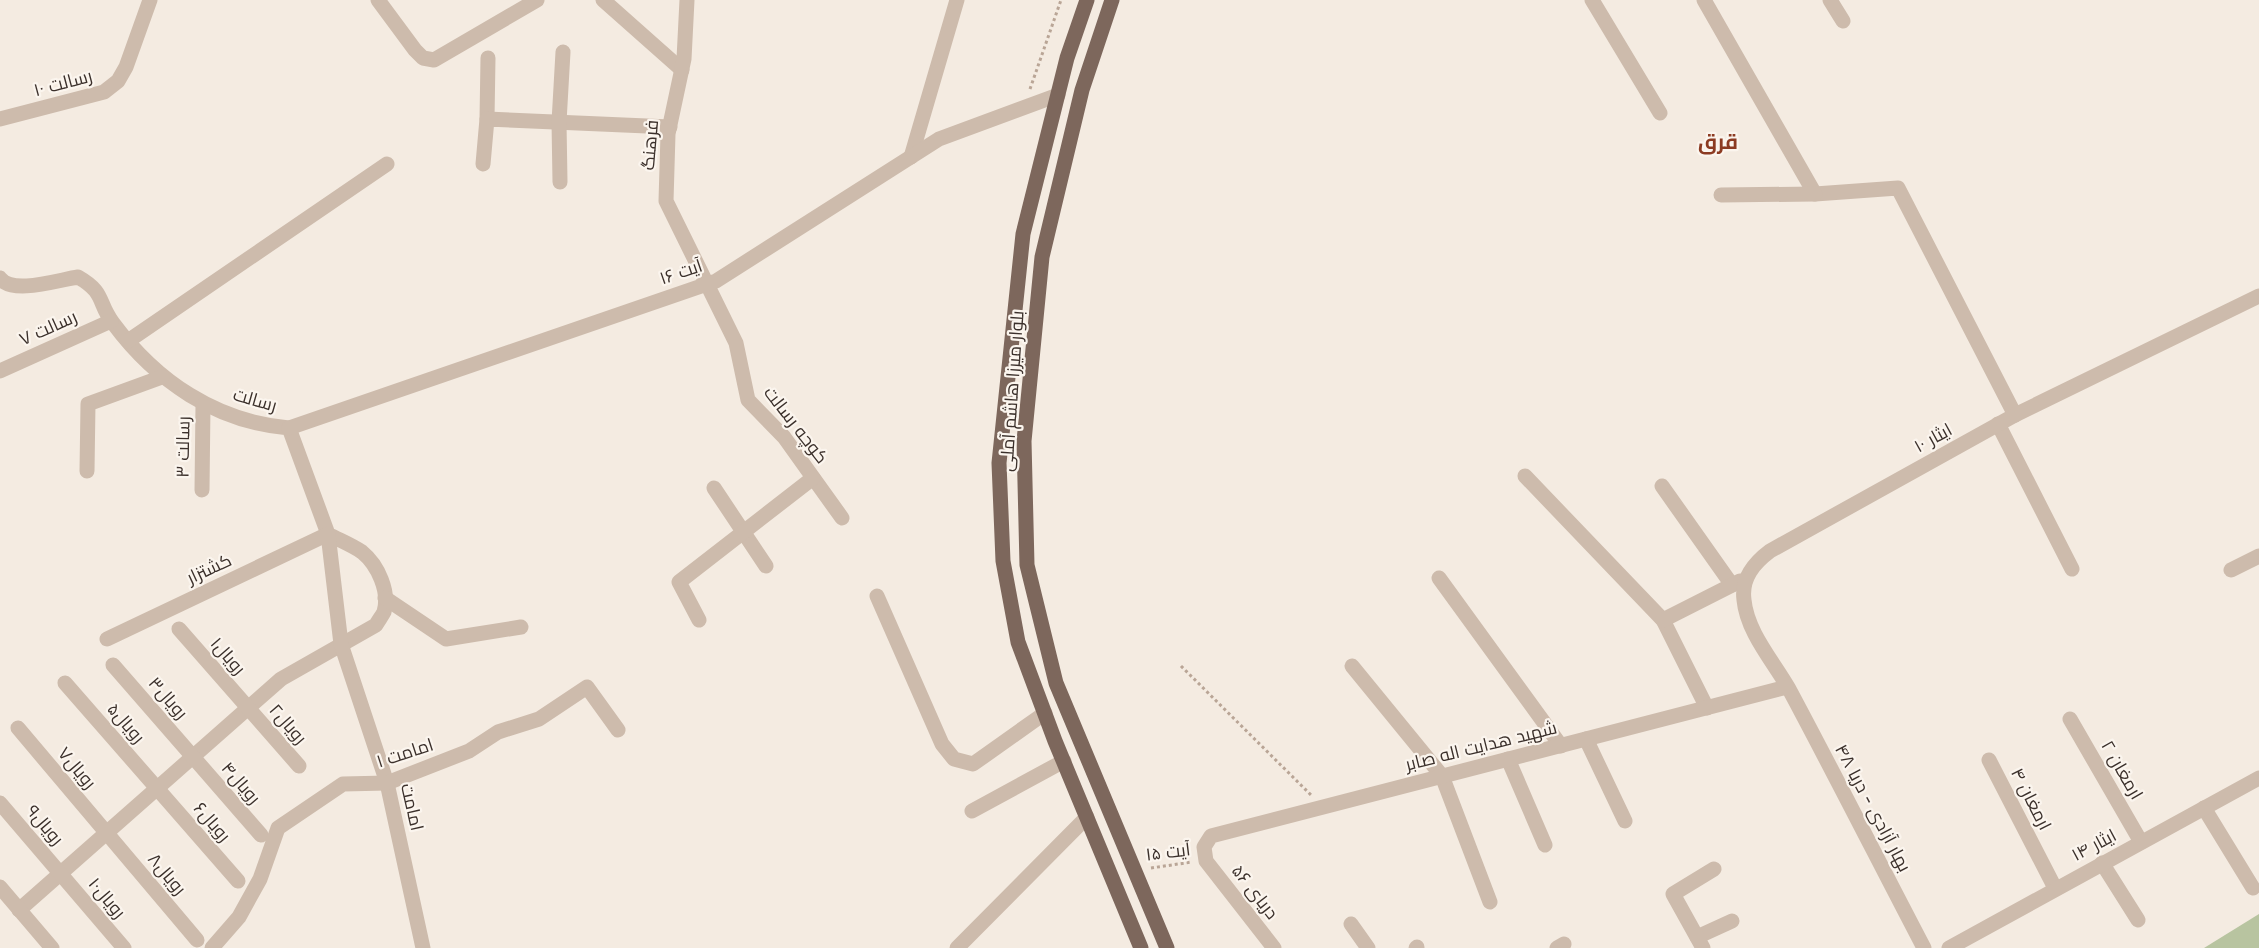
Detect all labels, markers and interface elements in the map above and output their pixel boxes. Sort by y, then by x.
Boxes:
street label: رسالت ۱۰ [31,65,95,101]
street label: فرهنگ [637,119,663,171]
district label: قرق [1698,129,1738,155]
street label: آیت ۱۶ [657,254,705,289]
street label: رسالت ۷ [16,306,80,350]
street label: بلوار میرزا هاشم آملی [995,310,1030,472]
street label: کوچه رسالت [758,382,833,469]
street label: رسالت [231,383,279,417]
street label: رسالت ۳ [171,416,195,478]
street label: ایثار ۱۰ [1910,419,1956,457]
street label: کشتزار [182,549,235,589]
street label: رویال۱ [206,633,250,679]
street label: رویال۳ [144,672,192,724]
street label: رویال۵ [102,698,150,748]
street label: رویال۲ [265,699,311,749]
street label: شهید هدایت اله صابر [1402,716,1559,776]
street label: امامت ۱ [374,733,436,772]
street label: ارمغان ۲ [2096,737,2148,803]
street label: بهار آزادی - دریا ۴۸ [1830,740,1916,876]
street label: رویال۷ [53,743,101,793]
street label: رویال۴ [217,757,265,809]
street label: ارمغان ۴ [2006,764,2056,834]
street label: امامت [397,781,428,833]
street label: رویال۶ [189,798,235,846]
street label: رویال۹ [22,800,68,850]
street label: ایثار ۱۴ [2068,824,2120,866]
street label: آیت ۱۵ [1144,838,1192,865]
street label: رویال۸ [143,849,191,899]
street label: دریای ۵۶ [1227,860,1283,924]
street label: رویال۱۰ [84,873,130,923]

